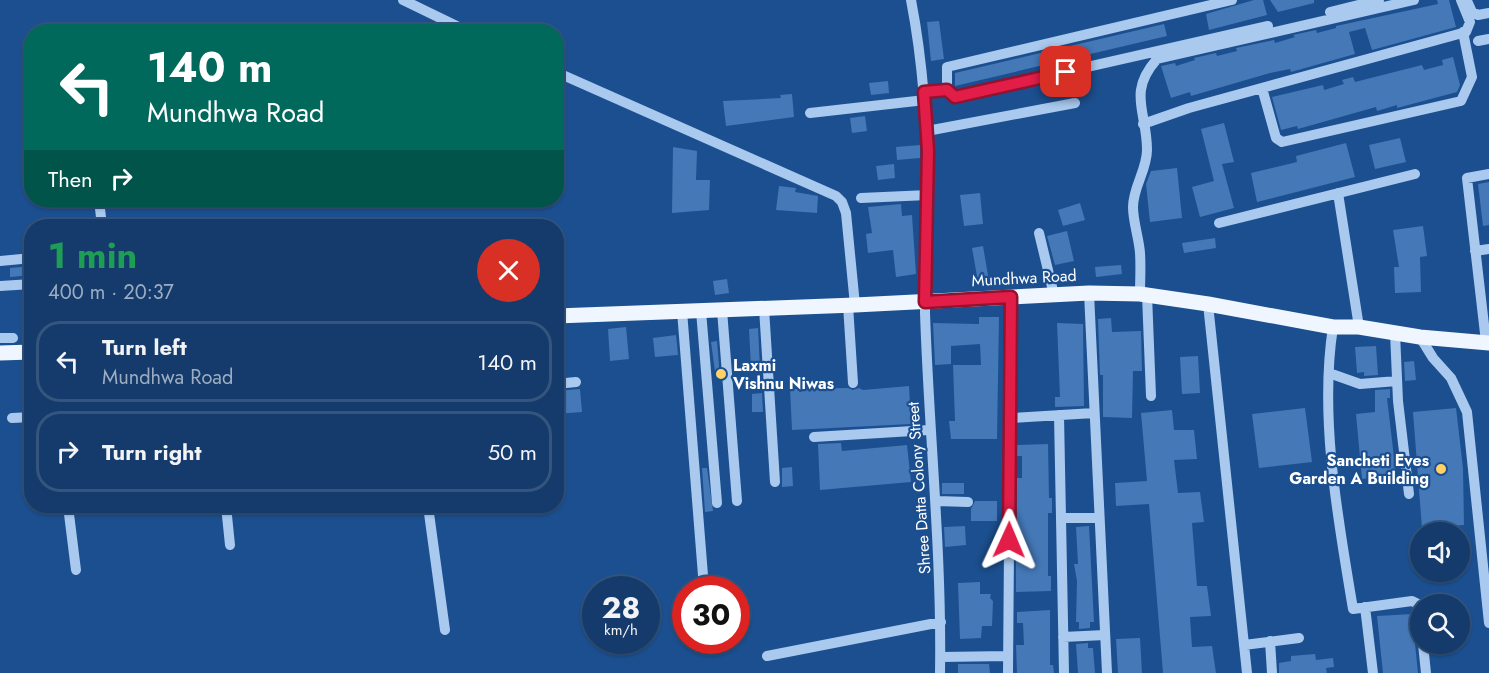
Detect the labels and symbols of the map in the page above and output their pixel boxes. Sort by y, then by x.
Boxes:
pin [1040,46,1091,97]
street label: Mundhwa Road [971,264,1077,292]
place label: Laxmi Vishnu Niwas [732,354,834,395]
marker: Laxmi Vishnu Niwas [714,367,728,381]
street label: Shree Datta Colony Street [901,401,937,575]
place label: Sancheti Eves Garden A Building [1289,449,1429,490]
marker: Sancheti Eves Garden A Building [1434,462,1448,476]
position arrow [977,508,1041,572]
speed limit sign: 30 [672,576,750,654]

